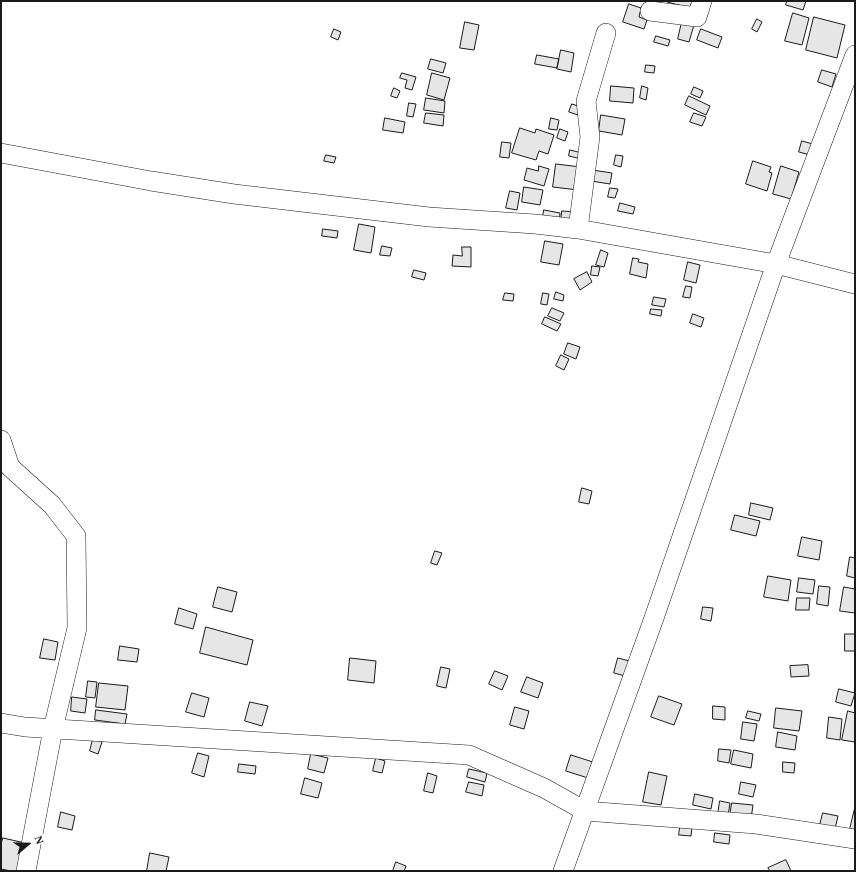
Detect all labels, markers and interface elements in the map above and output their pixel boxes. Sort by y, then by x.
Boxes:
north arrow [8,824,48,864]
text: N [32,834,46,846]

